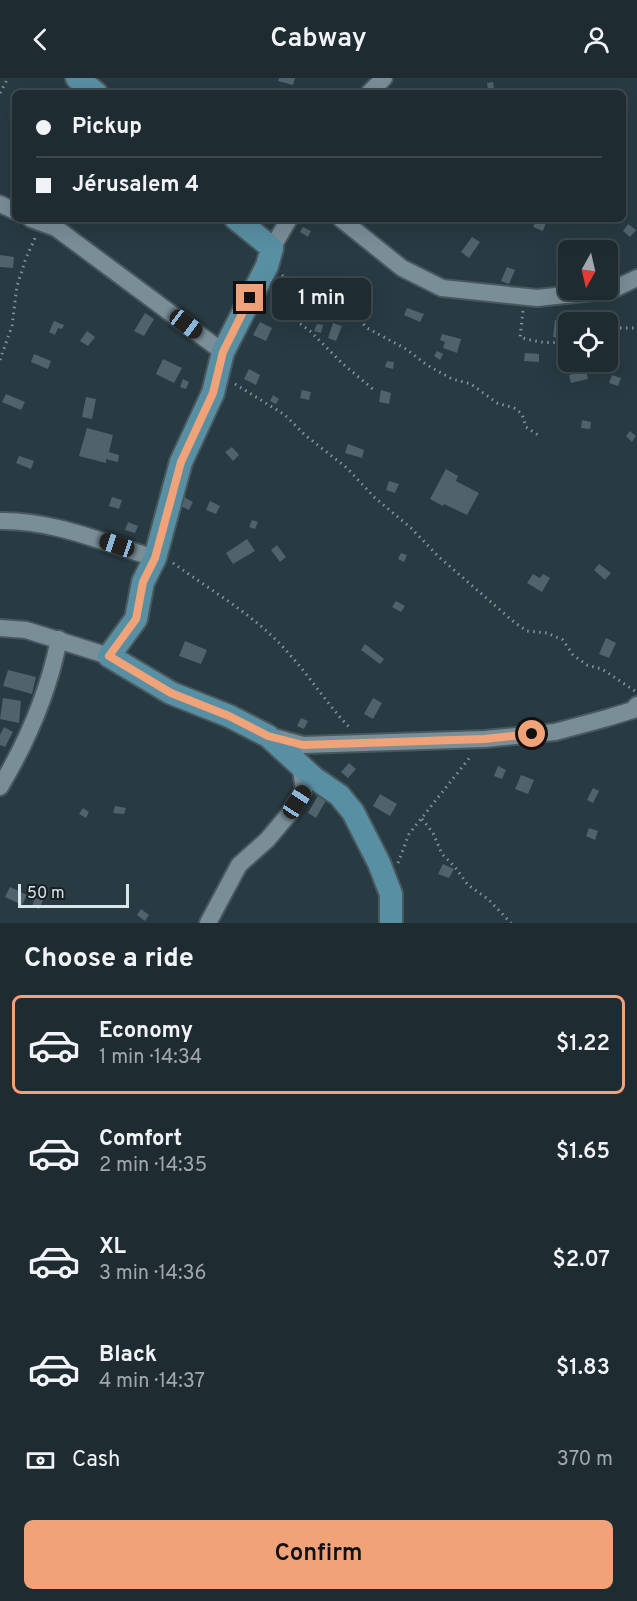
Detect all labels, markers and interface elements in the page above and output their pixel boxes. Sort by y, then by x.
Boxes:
text: Cabway [270,22,367,56]
icon: back [24,23,57,56]
icon: person [580,23,613,56]
text: Pickup [72,114,142,141]
text: Jérusalem 4 [72,172,199,199]
north arrow [558,240,618,300]
map controls [558,240,618,372]
callout: 1 min [271,277,370,319]
route end [236,284,263,311]
text: 1 min [298,286,345,312]
car [166,306,206,342]
button: locate [558,312,618,372]
car [97,531,137,559]
route start [518,720,545,747]
car [280,782,314,822]
scale bar [18,881,129,908]
text: 50 m [27,884,65,904]
text: Choose a ride [24,942,194,976]
icon: car [27,1018,81,1072]
text: Economy [99,1018,193,1045]
text: $1.22 [556,1031,610,1058]
text: 1 min · 14:34 [99,1045,202,1071]
icon: car [27,1126,81,1180]
text: Comfort [99,1126,182,1153]
text: $1.65 [556,1139,610,1166]
text: 2 min · 14:35 [99,1153,207,1179]
icon: car [27,1234,81,1288]
text: XL [99,1234,126,1261]
text: $2.07 [553,1247,610,1274]
text: 3 min · 14:36 [99,1261,206,1287]
icon: car [27,1342,81,1396]
text: Black [99,1342,157,1369]
text: $1.83 [556,1355,610,1382]
text: 4 min · 14:37 [99,1369,205,1395]
icon: cash [24,1444,57,1477]
text: Cash [72,1447,121,1474]
text: 370 m [557,1447,613,1473]
button: Confirm [24,1520,613,1589]

